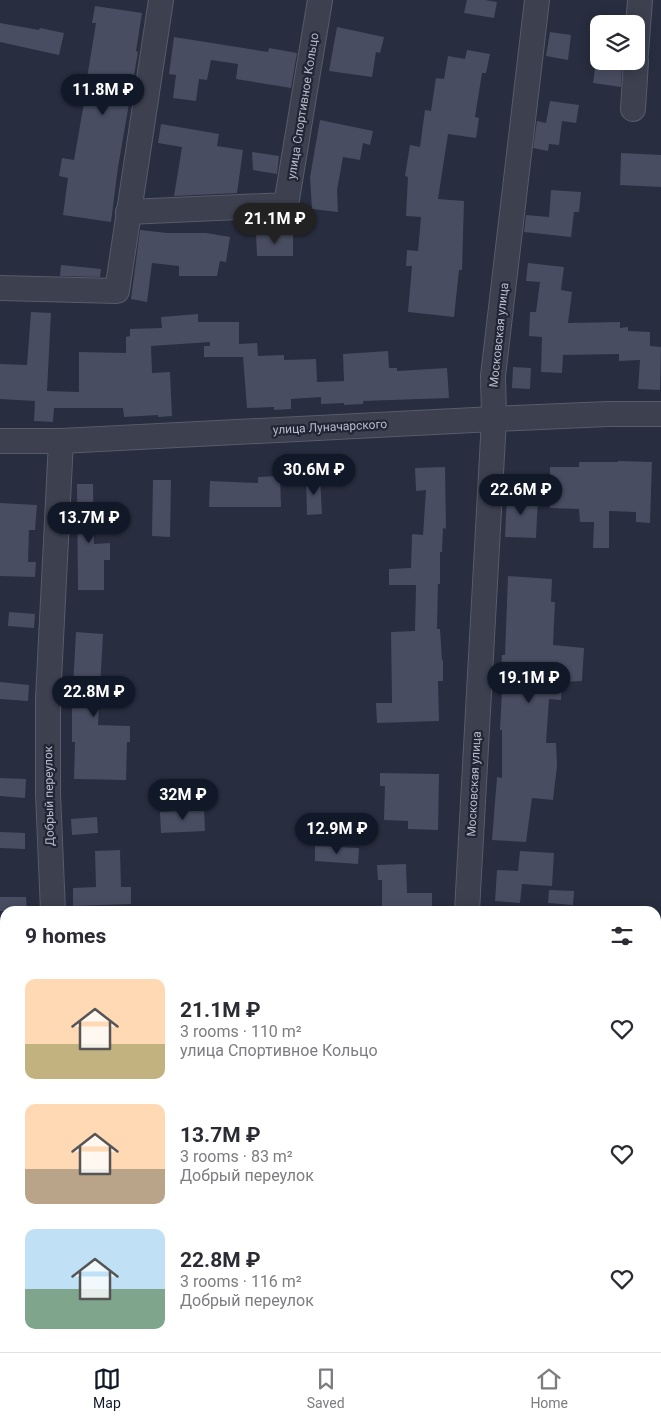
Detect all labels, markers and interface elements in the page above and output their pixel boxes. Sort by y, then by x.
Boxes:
map controls [590,15,645,70]
button: layers [590,15,645,70]
street label: улица Спортивное Кольцо [284,32,322,180]
pin: 11.8M ₽ [57,74,149,116]
text: 11.8M ₽ [72,80,134,99]
pin: 21.1M ₽ [229,202,321,245]
text: 21.1M ₽ [244,209,306,228]
street label: Московская улица [487,282,511,388]
street label: улица Луначарского [272,417,388,437]
pin: 30.6M ₽ [268,454,360,496]
text: 30.6M ₽ [283,460,345,479]
pin: 22.6M ₽ [475,474,567,516]
text: 22.6M ₽ [490,480,552,499]
pin: 13.7M ₽ [43,502,135,544]
text: 13.7M ₽ [58,508,120,527]
pin: 19.1M ₽ [483,662,575,704]
text: 19.1M ₽ [498,668,560,687]
pin: 22.8M ₽ [48,676,140,718]
text: 22.8M ₽ [63,682,125,701]
street label: Московская улица [464,731,484,837]
street label: Добрый переулок [41,745,57,846]
pin: 32M ₽ [148,778,218,821]
text: 32M ₽ [159,785,207,804]
pin: 12.9M ₽ [291,812,383,855]
text: 12.9M ₽ [306,819,368,838]
icon: filters [608,922,636,950]
text: 9 homes [25,924,106,948]
text: 21.1M ₽ [180,998,261,1022]
icon: home [65,999,125,1059]
icon: heart [608,1015,636,1043]
text: 3 rooms · 110 m² [180,1022,302,1041]
text: улица Спортивное Кольцо [180,1041,378,1060]
text: 13.7M ₽ [180,1123,261,1147]
icon: home [65,1124,125,1184]
icon: heart [608,1140,636,1168]
text: 3 rooms · 83 m² [180,1147,293,1166]
text: Добрый переулок [180,1166,314,1185]
text: 22.8M ₽ [180,1248,261,1272]
icon: home [65,1249,125,1309]
icon: heart [608,1265,636,1293]
text: 3 rooms · 116 m² [180,1272,302,1291]
text: Добрый переулок [180,1291,314,1310]
tab: Map [93,1365,121,1411]
tab: Saved [307,1365,345,1411]
tab: Home [530,1365,568,1411]

